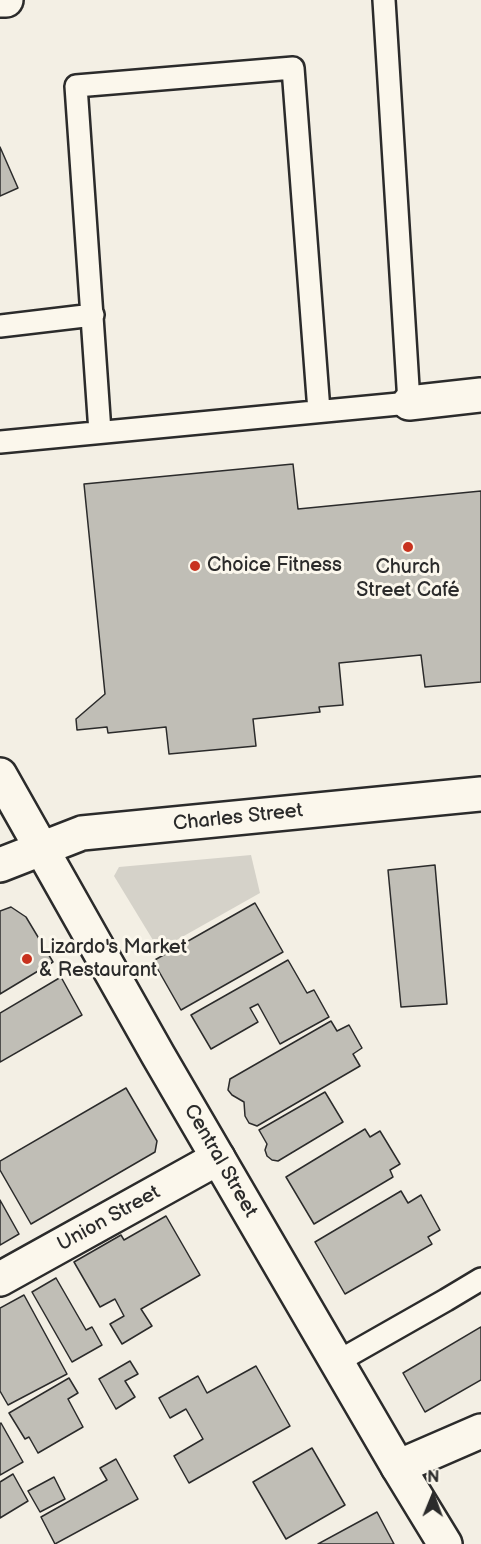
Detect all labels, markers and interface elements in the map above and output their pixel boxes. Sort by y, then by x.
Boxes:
marker: Church Street Café [401,540,415,554]
place label: Choice Fitness [207,554,342,578]
place label: Church Street Café [356,556,460,603]
marker: Choice Fitness [188,559,202,573]
street label: Charles Street [172,799,304,837]
place label: Lizardo's Market & Restaurant [39,936,187,983]
marker: Lizardo's Market & Restaurant [20,952,34,966]
street label: Central Street [178,1100,262,1222]
street label: Union Street [54,1181,164,1257]
north arrow [403,1466,463,1526]
text: N [427,1468,440,1487]

